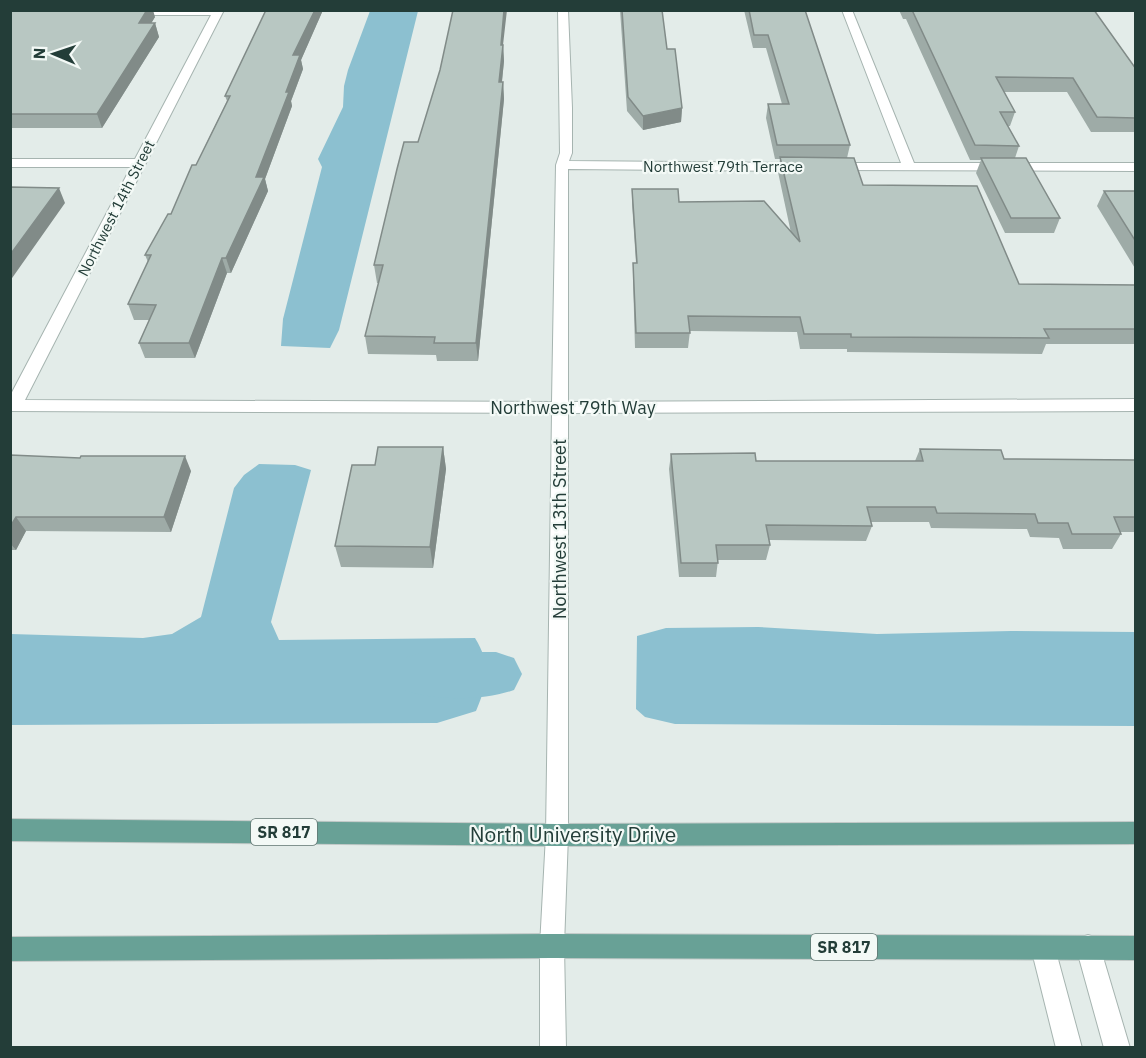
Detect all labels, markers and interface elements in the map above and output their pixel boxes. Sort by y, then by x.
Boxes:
north arrow [24,24,84,84]
text: N [29,47,49,60]
street label: Northwest 14th Street [73,137,159,279]
street label: Northwest 79th Terrace [643,157,803,176]
street label: Northwest 79th Way [490,396,656,419]
street label: Northwest 13th Street [548,439,571,619]
road number: SR 817 [251,819,317,845]
street label: North University Drive [470,820,676,848]
road number: SR 817 [811,934,877,960]

